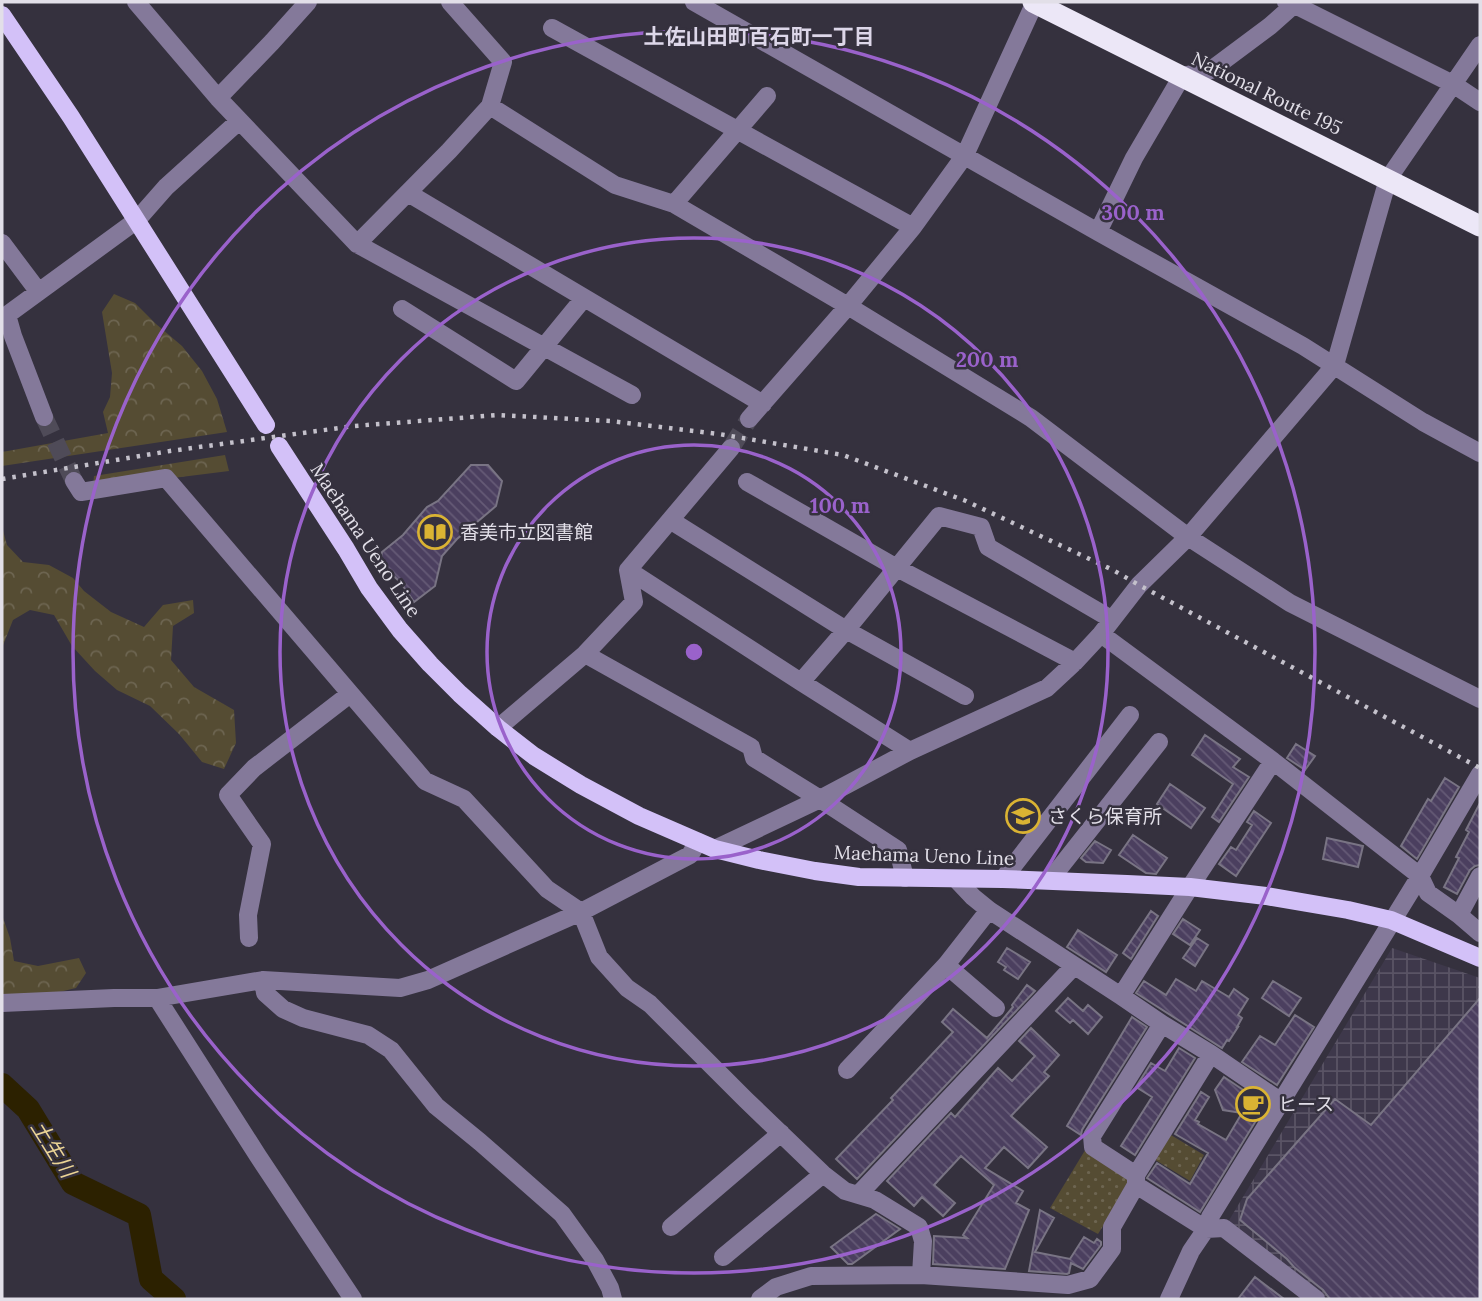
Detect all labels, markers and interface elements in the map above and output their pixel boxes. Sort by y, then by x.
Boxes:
district label: 土佐山田町百石町一丁目 [644,23,875,50]
street label: National Route 195 [1188,46,1346,140]
text: 300 m [1101,199,1165,226]
text: 200 m [956,346,1018,373]
street label: Maehama Ueno Line [306,458,426,622]
text: 100 m [810,492,870,519]
library icon: 香美市立図書館 [416,513,454,551]
place label: 香美市立図書館 [460,520,593,544]
centre of rings [682,640,706,664]
school or university icon: さくら保育所 [1004,797,1042,835]
place label: さくら保育所 [1048,804,1162,828]
street label: Maehama Ueno Line [833,840,1015,870]
cafe icon: ヒース [1234,1085,1272,1123]
place label: ヒース [1278,1092,1334,1116]
water label: 土生川 [25,1115,83,1184]

